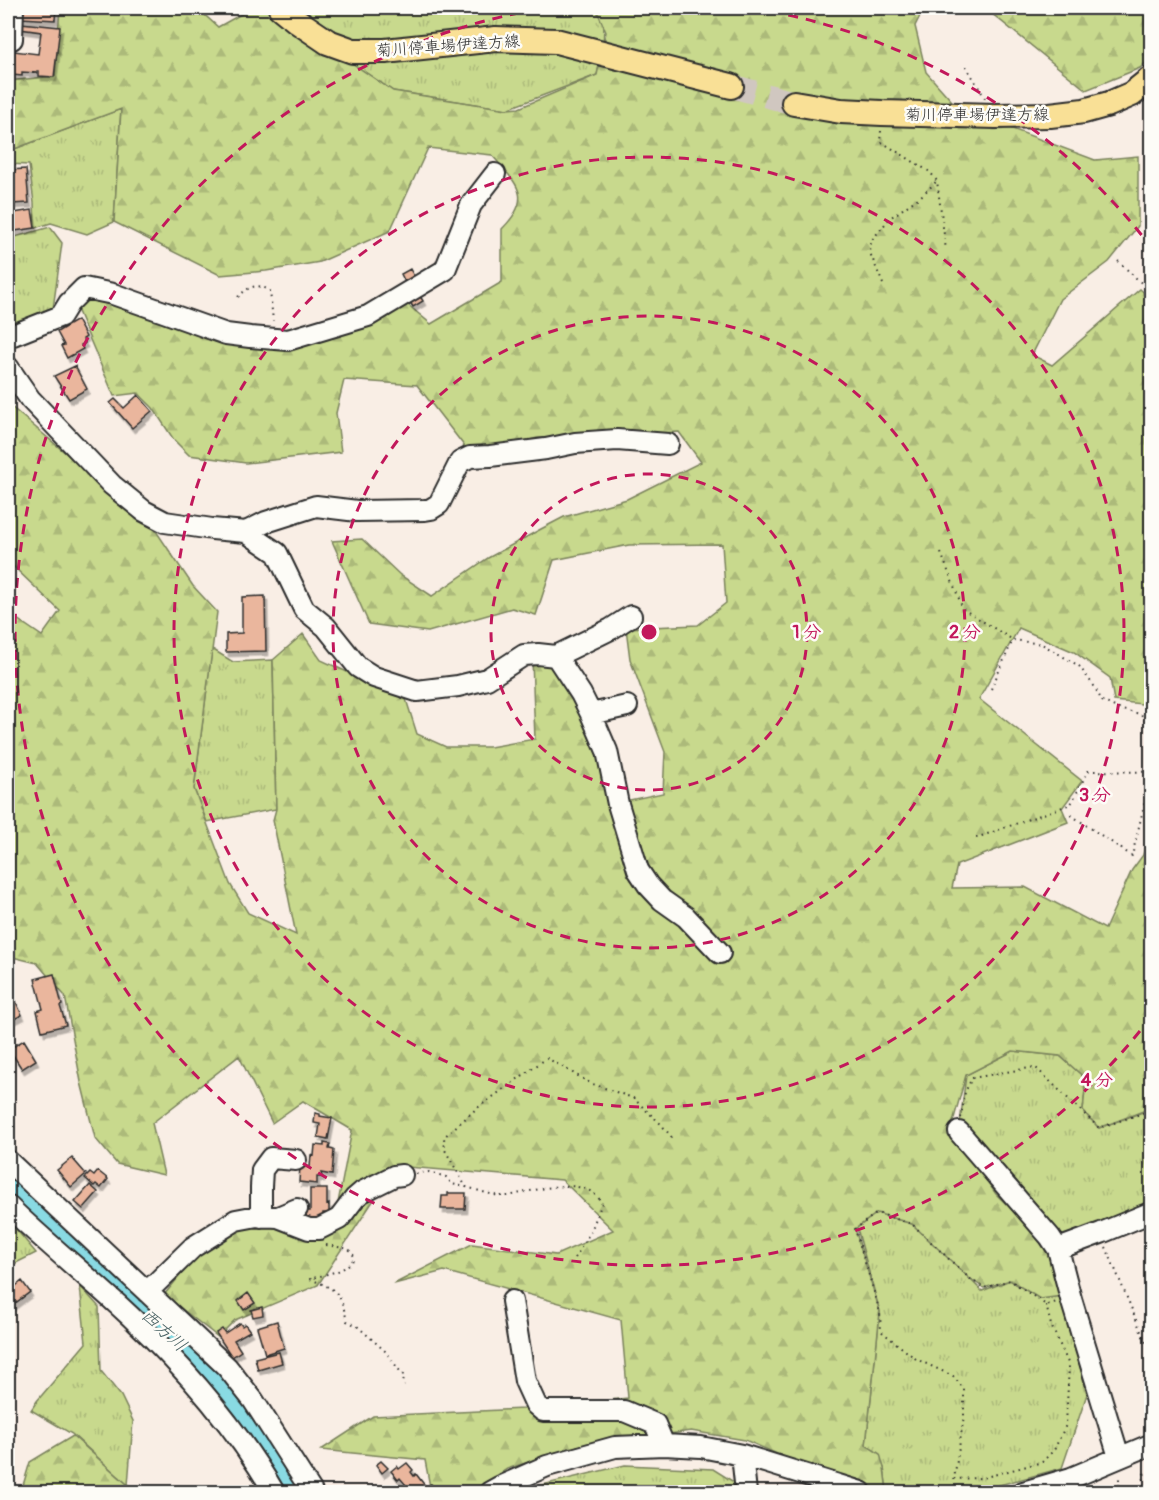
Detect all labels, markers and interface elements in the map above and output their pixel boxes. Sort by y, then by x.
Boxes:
street label: 菊川停車場伊達方線 [376,31,521,61]
street label: 菊川停車場伊達方線 [905,105,1049,125]
text: 1 分 [793,621,821,644]
text: 2 分 [949,621,981,644]
centre of rings [639,622,659,642]
text: 3 分 [1079,784,1111,807]
text: 4 分 [1081,1069,1113,1092]
water label: 西方川 [136,1304,191,1357]

